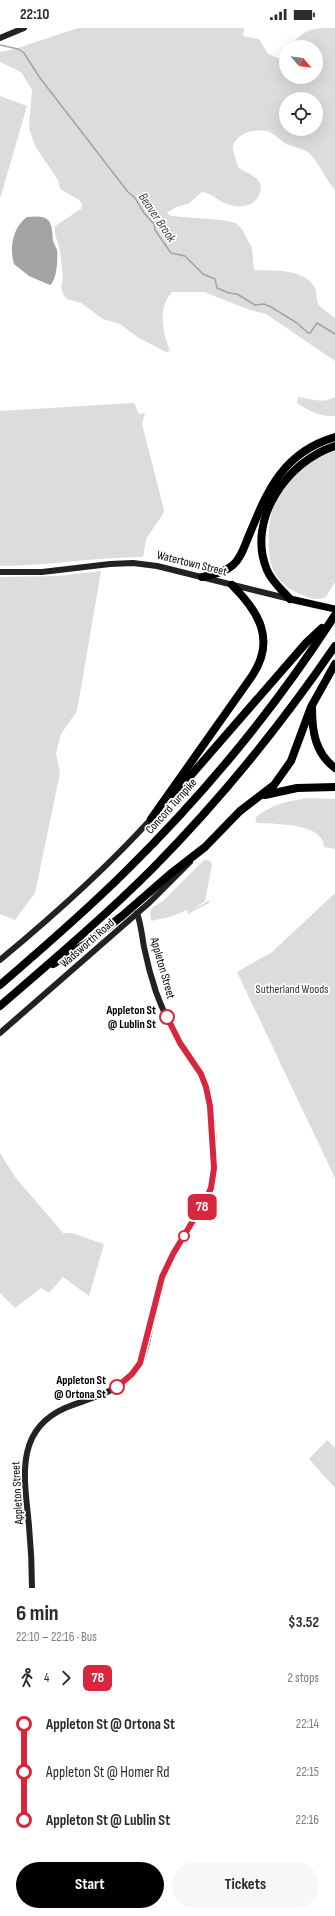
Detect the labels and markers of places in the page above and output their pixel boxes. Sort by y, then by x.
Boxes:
place label: Appleton St @ Lublin St [105,1003,156,1032]
marker: Appleton St @ Lublin St [159,1009,175,1025]
unlabelled marker [178,1230,190,1242]
place label: Appleton St @ Ortona St [54,1373,106,1402]
marker: Appleton St @ Ortona St [109,1379,125,1395]

